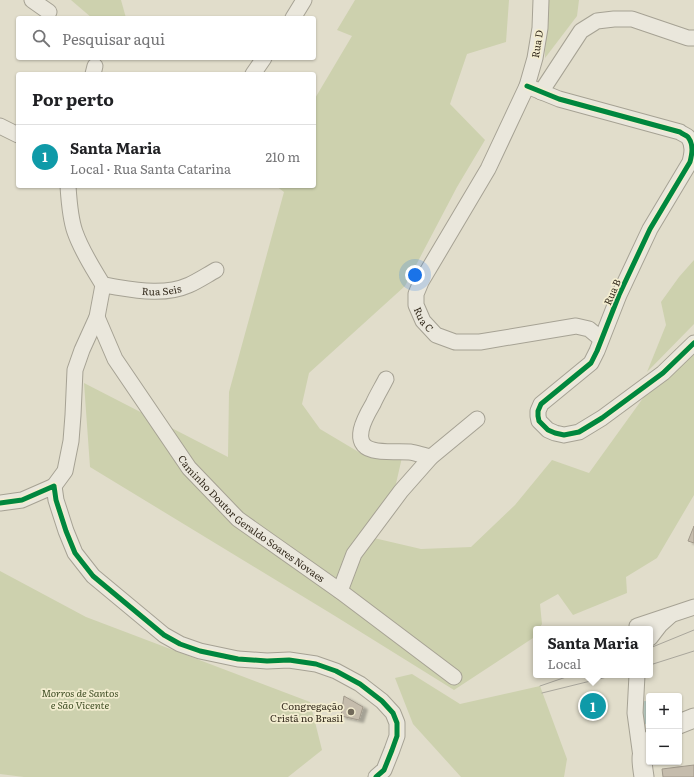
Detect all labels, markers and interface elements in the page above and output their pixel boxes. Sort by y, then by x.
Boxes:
search box [16,16,316,60]
icon: search [30,27,52,49]
text: Pesquisar aqui [62,27,165,50]
street label: Rua D [527,28,546,59]
text: Por perto [32,86,114,111]
text: Santa Maria [70,136,161,159]
text: 1 [42,147,48,166]
text: 210 m [265,147,300,166]
text: Local · Rua Santa Catarina [70,159,231,178]
your location [405,265,425,285]
street label: Rua B [599,276,624,307]
street label: Rua Seis [141,280,183,298]
street label: Rua C [411,304,437,335]
street label: Caminho Doutor Geraldo Soares Novaes [175,452,329,585]
popup [533,626,653,678]
text: Santa Maria [547,631,639,654]
text: Local [547,654,581,673]
park label: Morros de Santos e São Vicente [41,685,119,712]
pin: 1 [580,691,606,721]
map controls [646,693,682,765]
button: + [646,693,682,729]
place label: Congregação Cristã no Brasil [270,698,344,725]
marker: Congregação Cristã no Brasil [346,707,356,717]
button: − [646,729,682,765]

